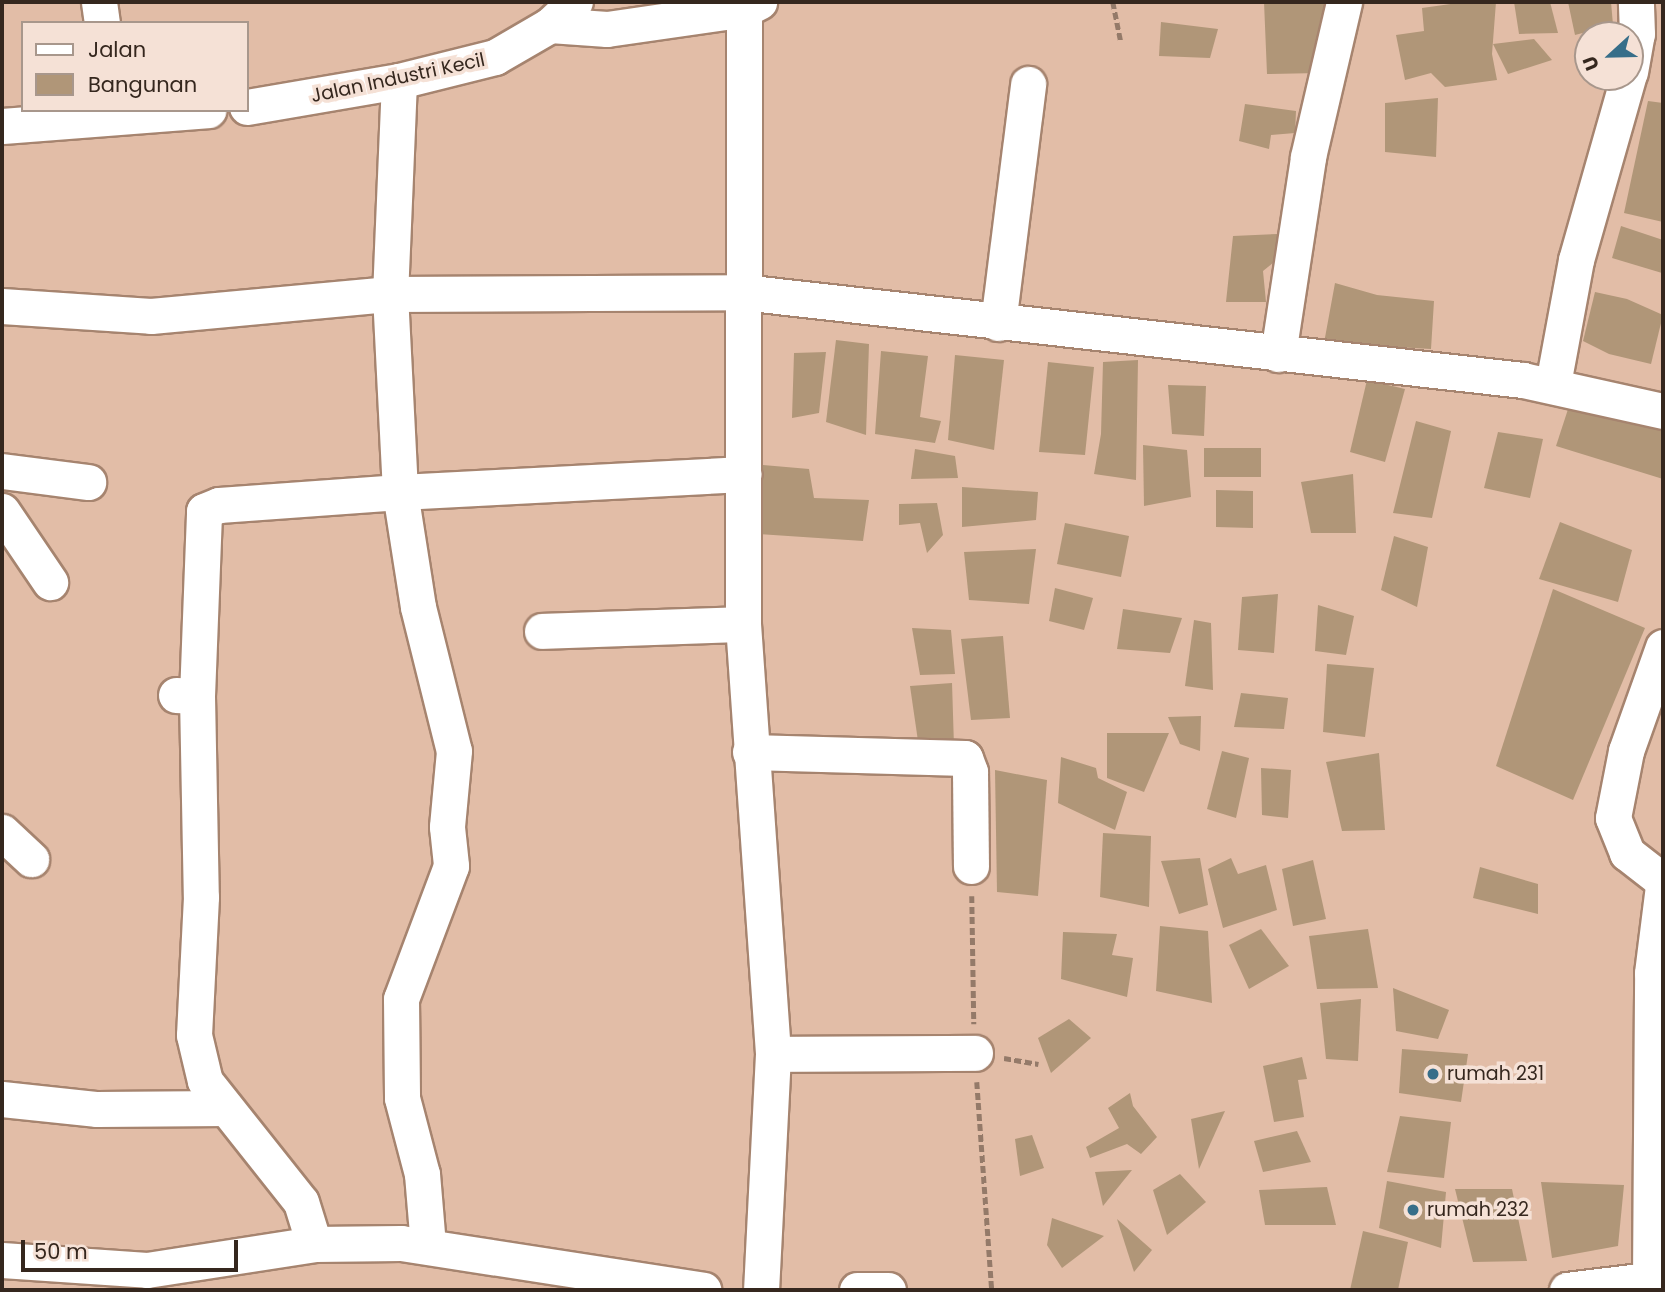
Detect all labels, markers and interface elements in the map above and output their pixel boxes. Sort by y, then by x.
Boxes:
legend [21,21,248,112]
north arrow [1574,21,1644,91]
text: Jalan [88,35,146,64]
street label: Jalan Industri Kecil [309,48,487,108]
text: U [1576,52,1606,75]
text: Bangunan [88,70,197,99]
place label: rumah 231 [1447,1063,1544,1085]
marker: rumah 231 [1425,1066,1441,1082]
place label: rumah 232 [1427,1199,1529,1221]
marker: rumah 232 [1405,1202,1421,1218]
scale bar [24,1226,242,1270]
text: 50 m [34,1237,88,1266]

